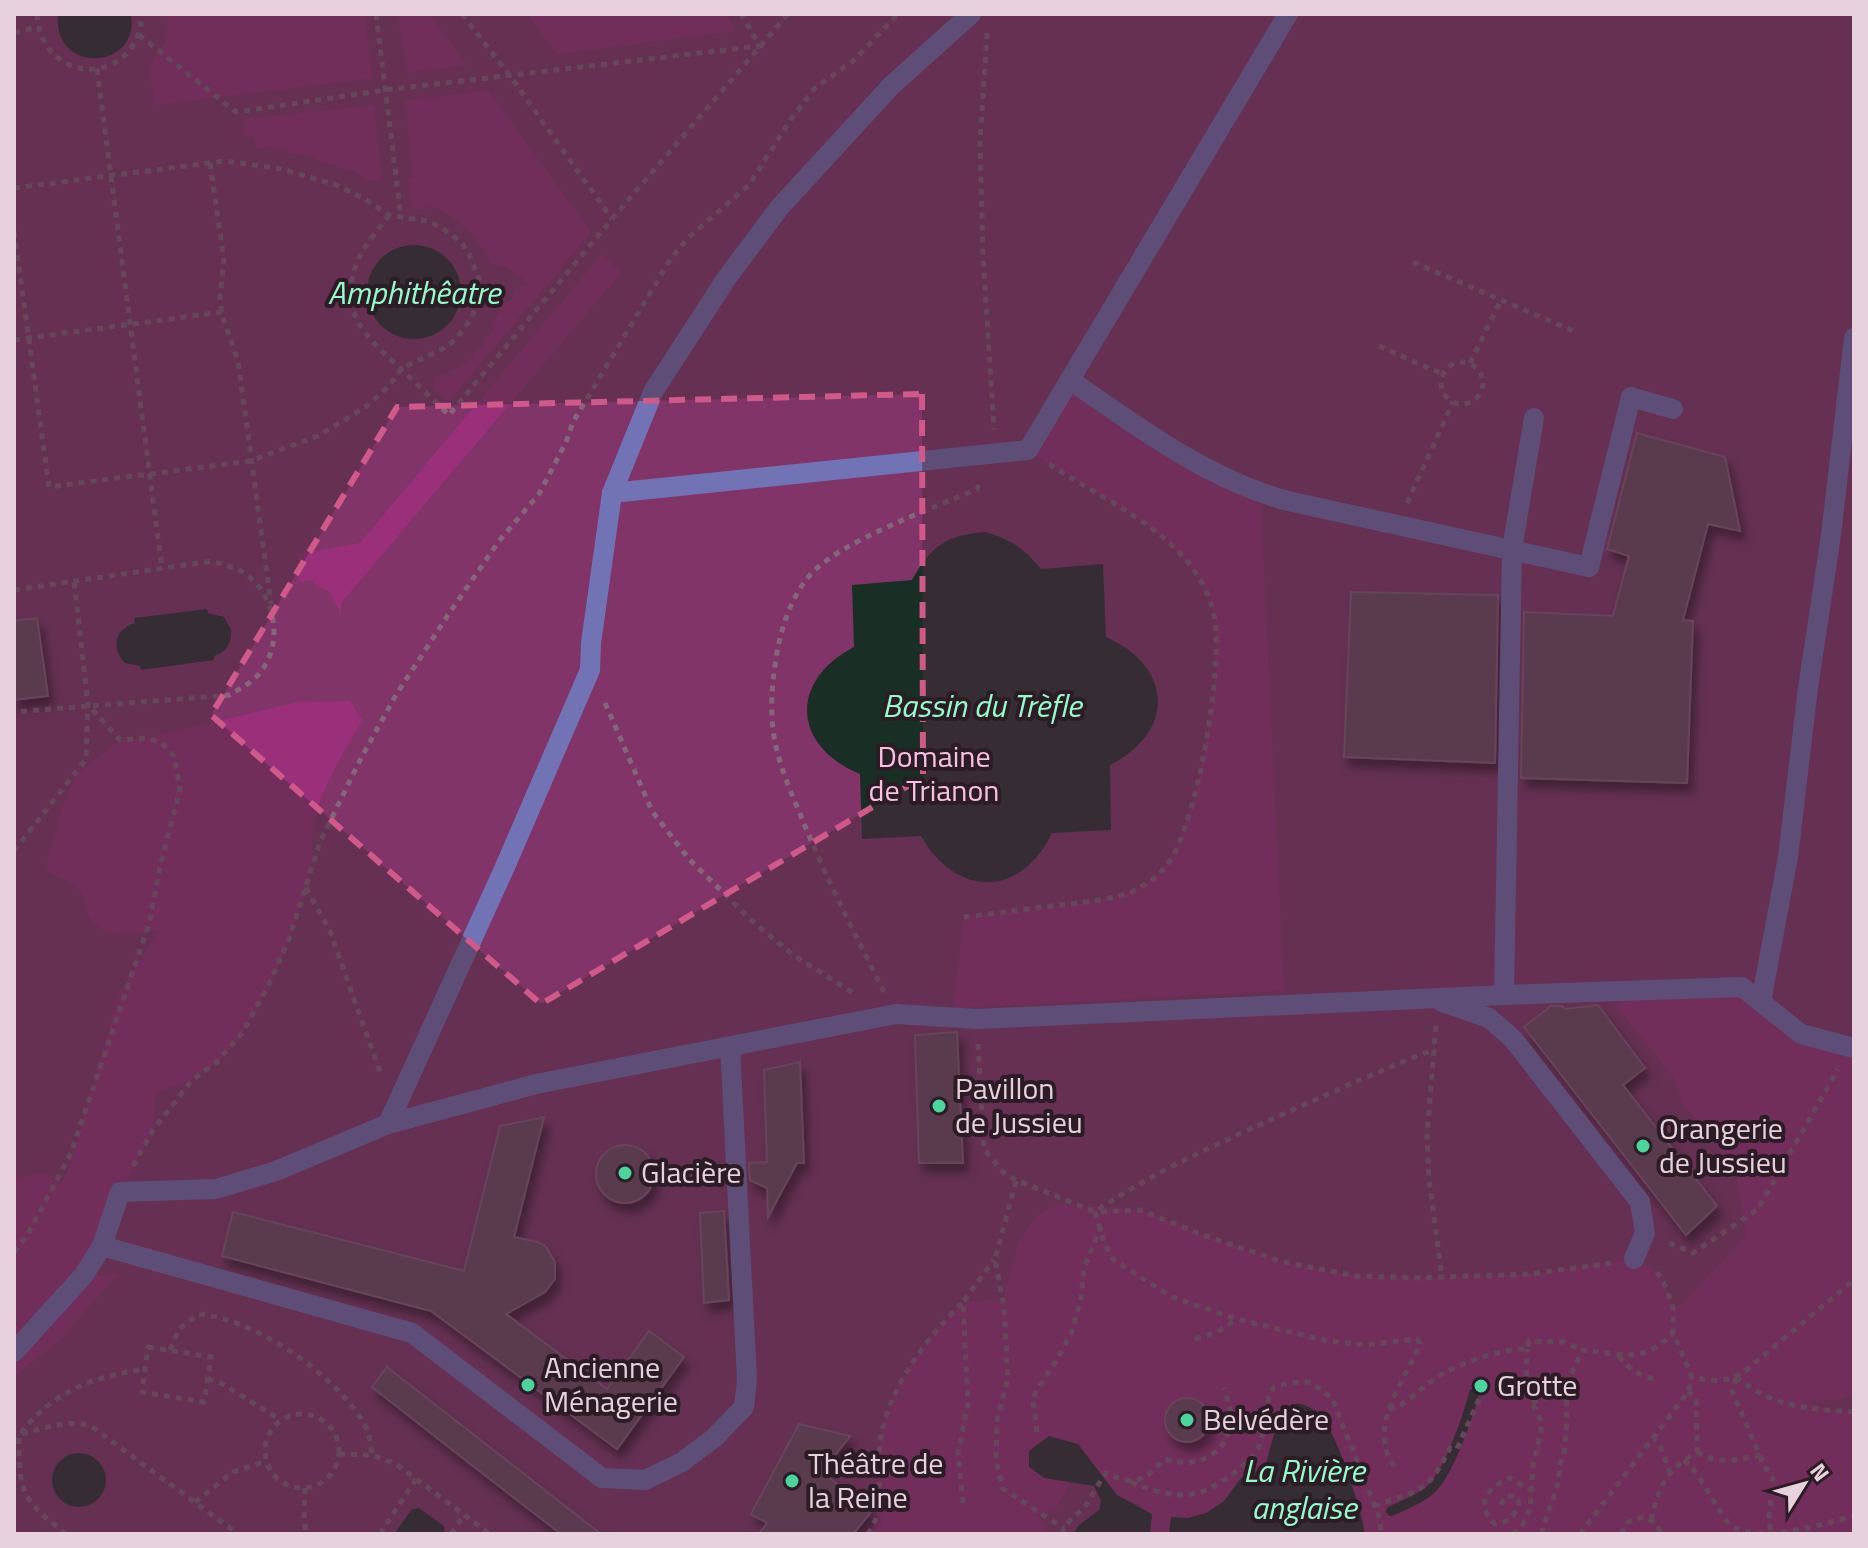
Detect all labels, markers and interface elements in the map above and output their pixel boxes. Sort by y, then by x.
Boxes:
water label: Amphithêatre [328,268,503,316]
water label: Bassin du Trèfle [882,681,1084,729]
park label: Domaine de Trianon [869,733,999,813]
place label: Pavillon de Jussieu [955,1065,1083,1145]
marker: Pavillon de Jussieu [930,1097,948,1115]
place label: Orangerie de Jussieu [1659,1105,1787,1185]
marker: Orangerie de Jussieu [1634,1137,1652,1155]
place label: Glacière [641,1149,741,1195]
marker: Glacière [616,1164,634,1182]
place label: Ancienne Ménagerie [544,1344,678,1424]
place label: Grotte [1497,1362,1578,1408]
marker: Ancienne Ménagerie [519,1376,537,1394]
marker: Grotte [1472,1377,1490,1395]
place label: Belvédère [1203,1396,1329,1442]
marker: Belvédère [1178,1411,1196,1429]
place label: Théâtre de la Reine [808,1440,943,1520]
north arrow [1764,1444,1844,1524]
water label: La Rivière anglaise [1243,1446,1367,1531]
text: N [1802,1456,1838,1488]
marker: Théâtre de la Reine [783,1472,801,1490]

